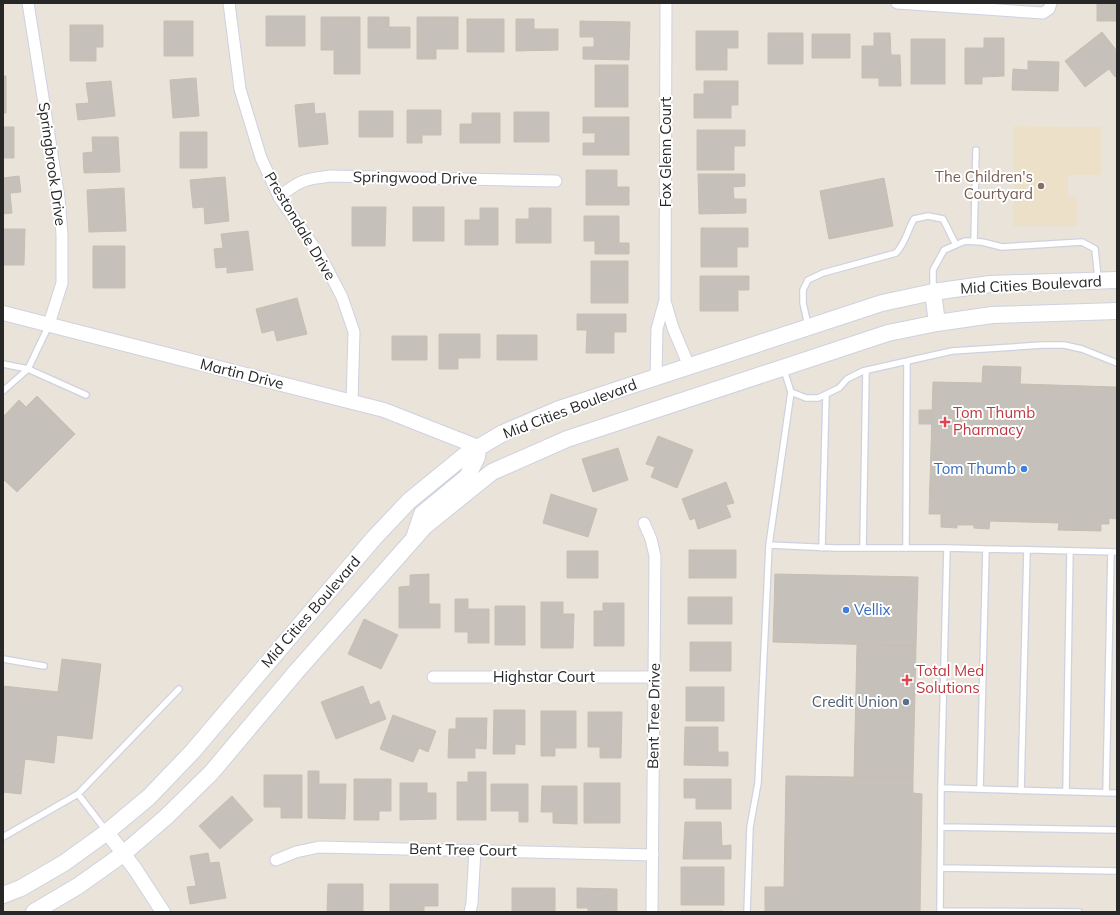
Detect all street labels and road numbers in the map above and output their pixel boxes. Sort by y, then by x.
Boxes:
street label: Fox Glenn Court [656,97,675,207]
street label: Springbrook Drive [34,101,71,227]
street label: Springwood Drive [353,167,477,188]
street label: Prestondale Drive [261,168,340,283]
street label: Mid Cities Boulevard [960,271,1102,298]
street label: Martin Drive [198,354,286,393]
street label: Mid Cities Boulevard [500,374,639,443]
street label: Mid Cities Boulevard [257,552,364,671]
street label: Bent Tree Drive [643,663,664,769]
street label: Highstar Court [493,667,595,686]
street label: Bent Tree Court [409,839,517,860]

